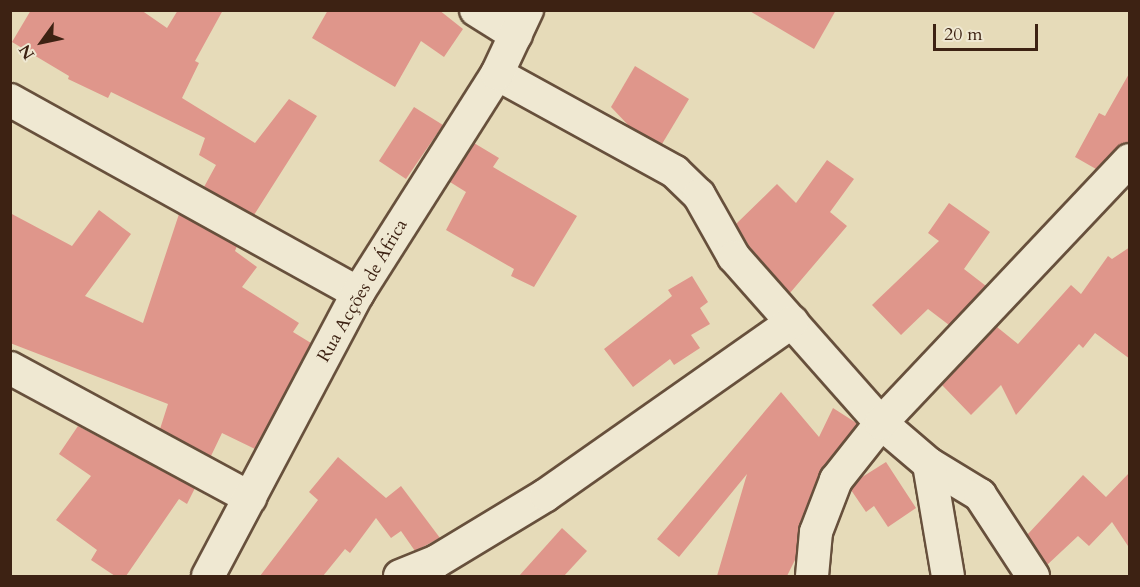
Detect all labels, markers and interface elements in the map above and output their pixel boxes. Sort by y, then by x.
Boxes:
north arrow [12,12,72,72]
scale bar [936,12,1041,50]
text: 20 m [944,22,983,47]
text: N [14,40,40,64]
street label: Rua Acções de África [313,216,413,366]

